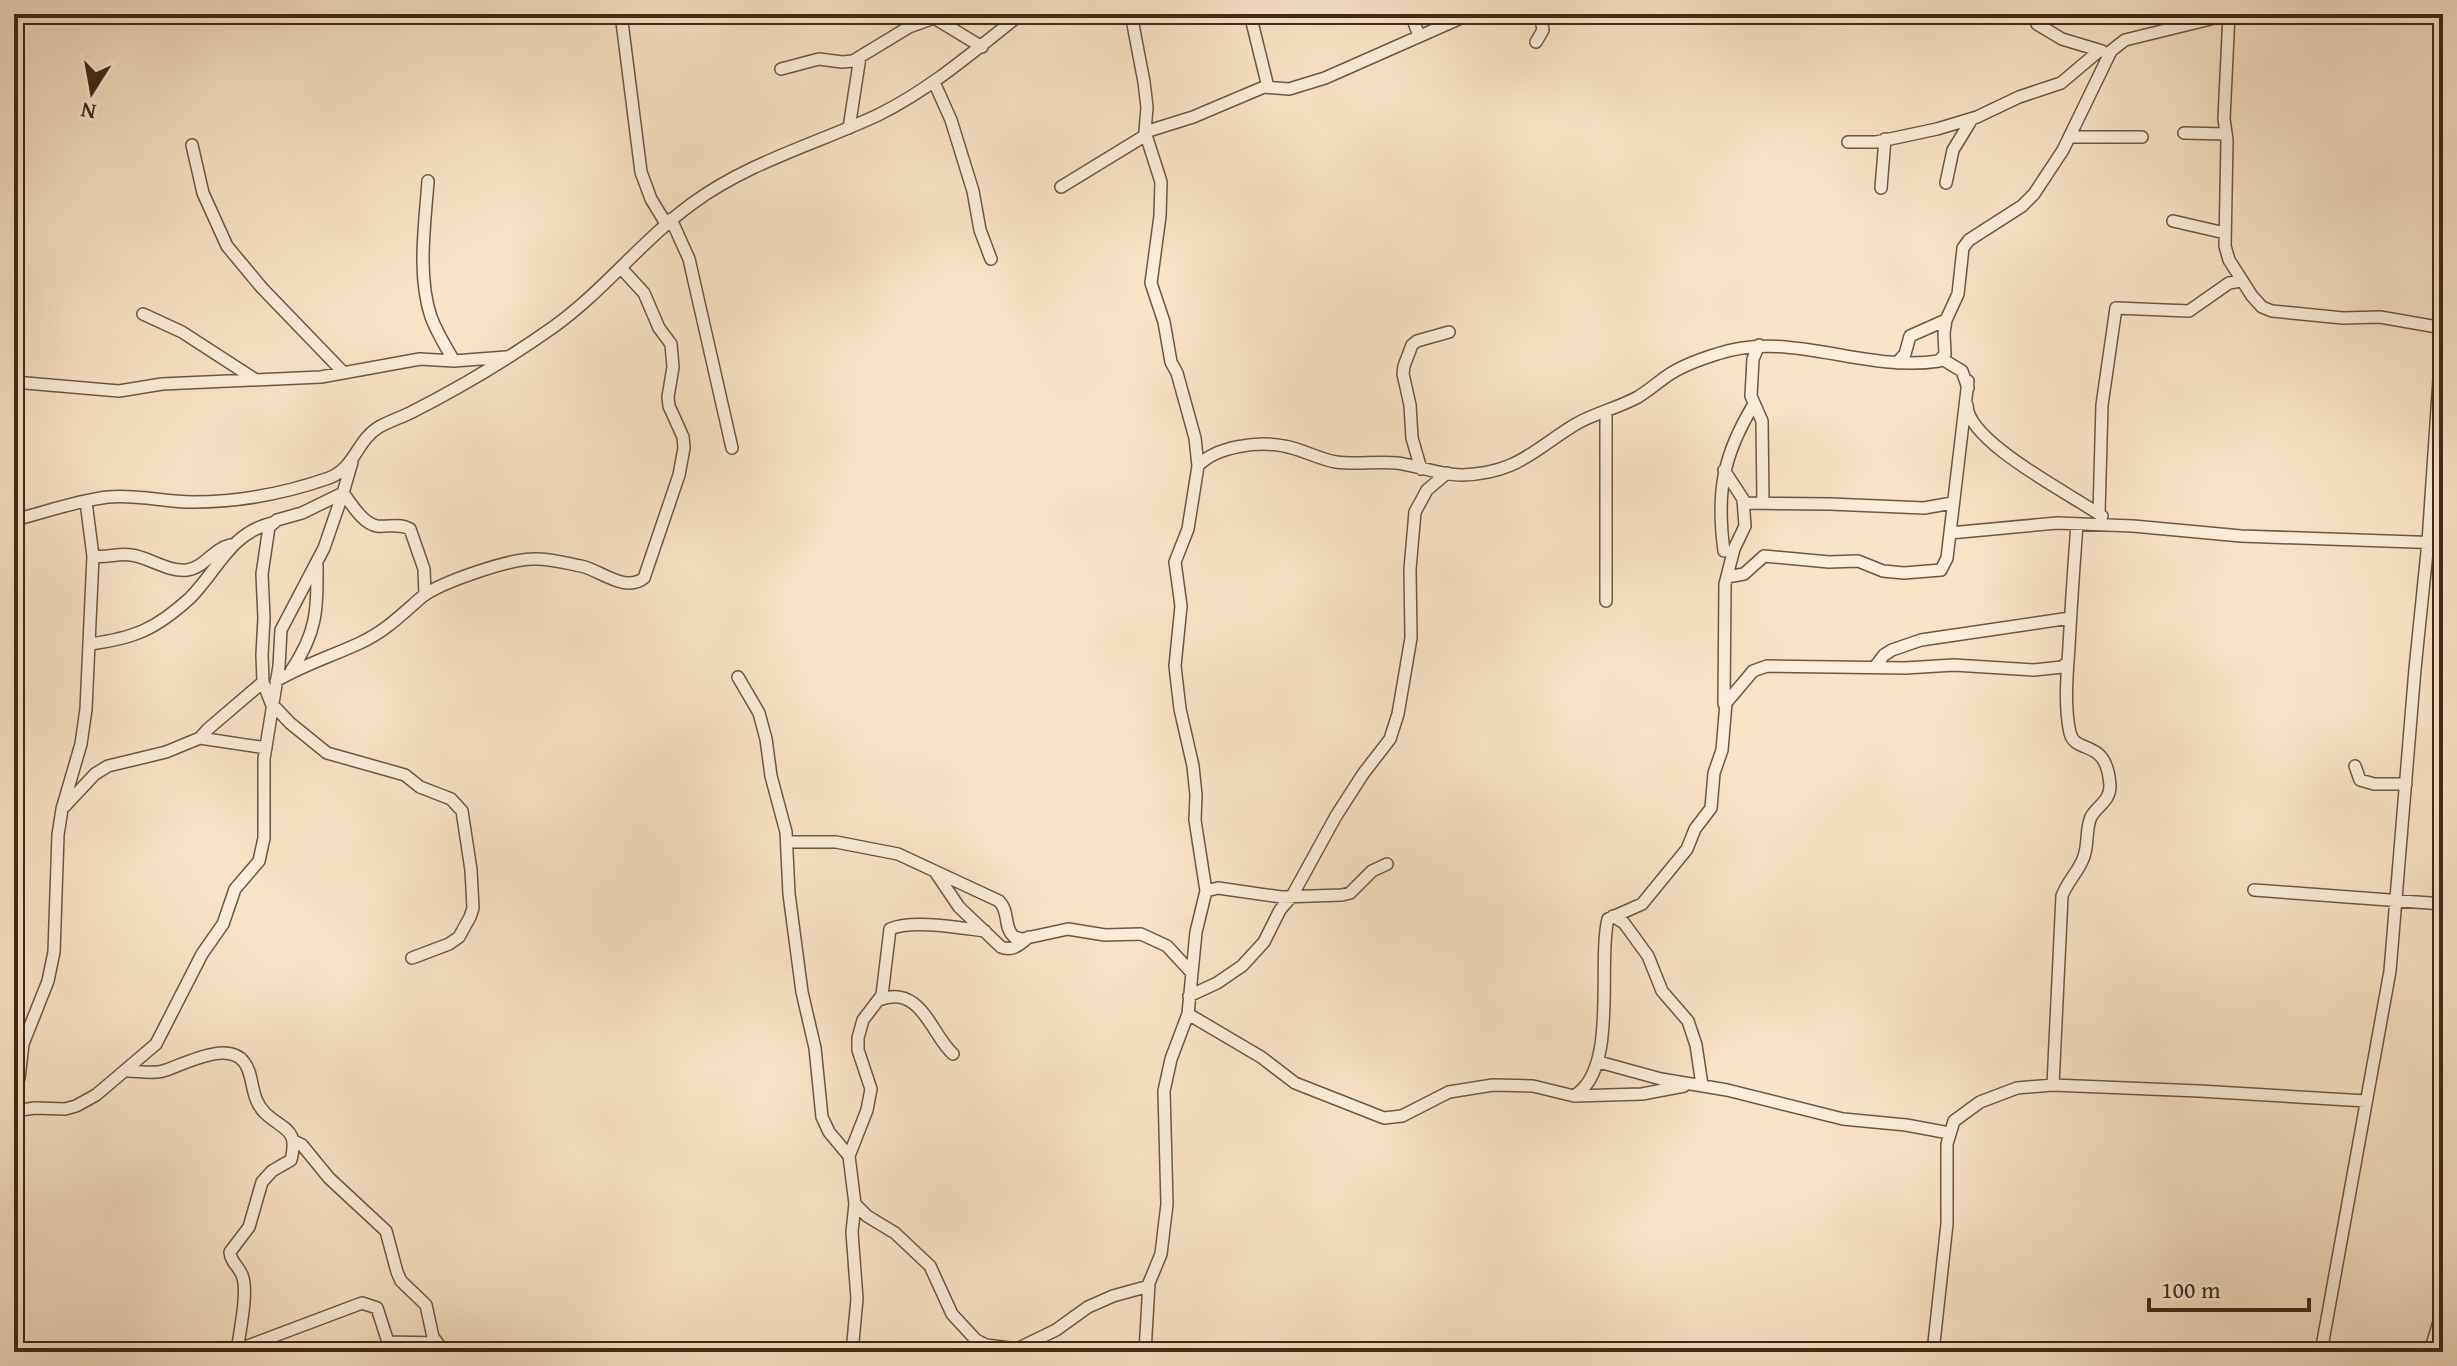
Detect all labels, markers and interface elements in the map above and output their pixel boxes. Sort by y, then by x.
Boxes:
north arrow [52,52,132,132]
text: N [78,94,98,129]
scale bar [2149,1262,2309,1312]
text: 100 m [2161,1272,2221,1307]

